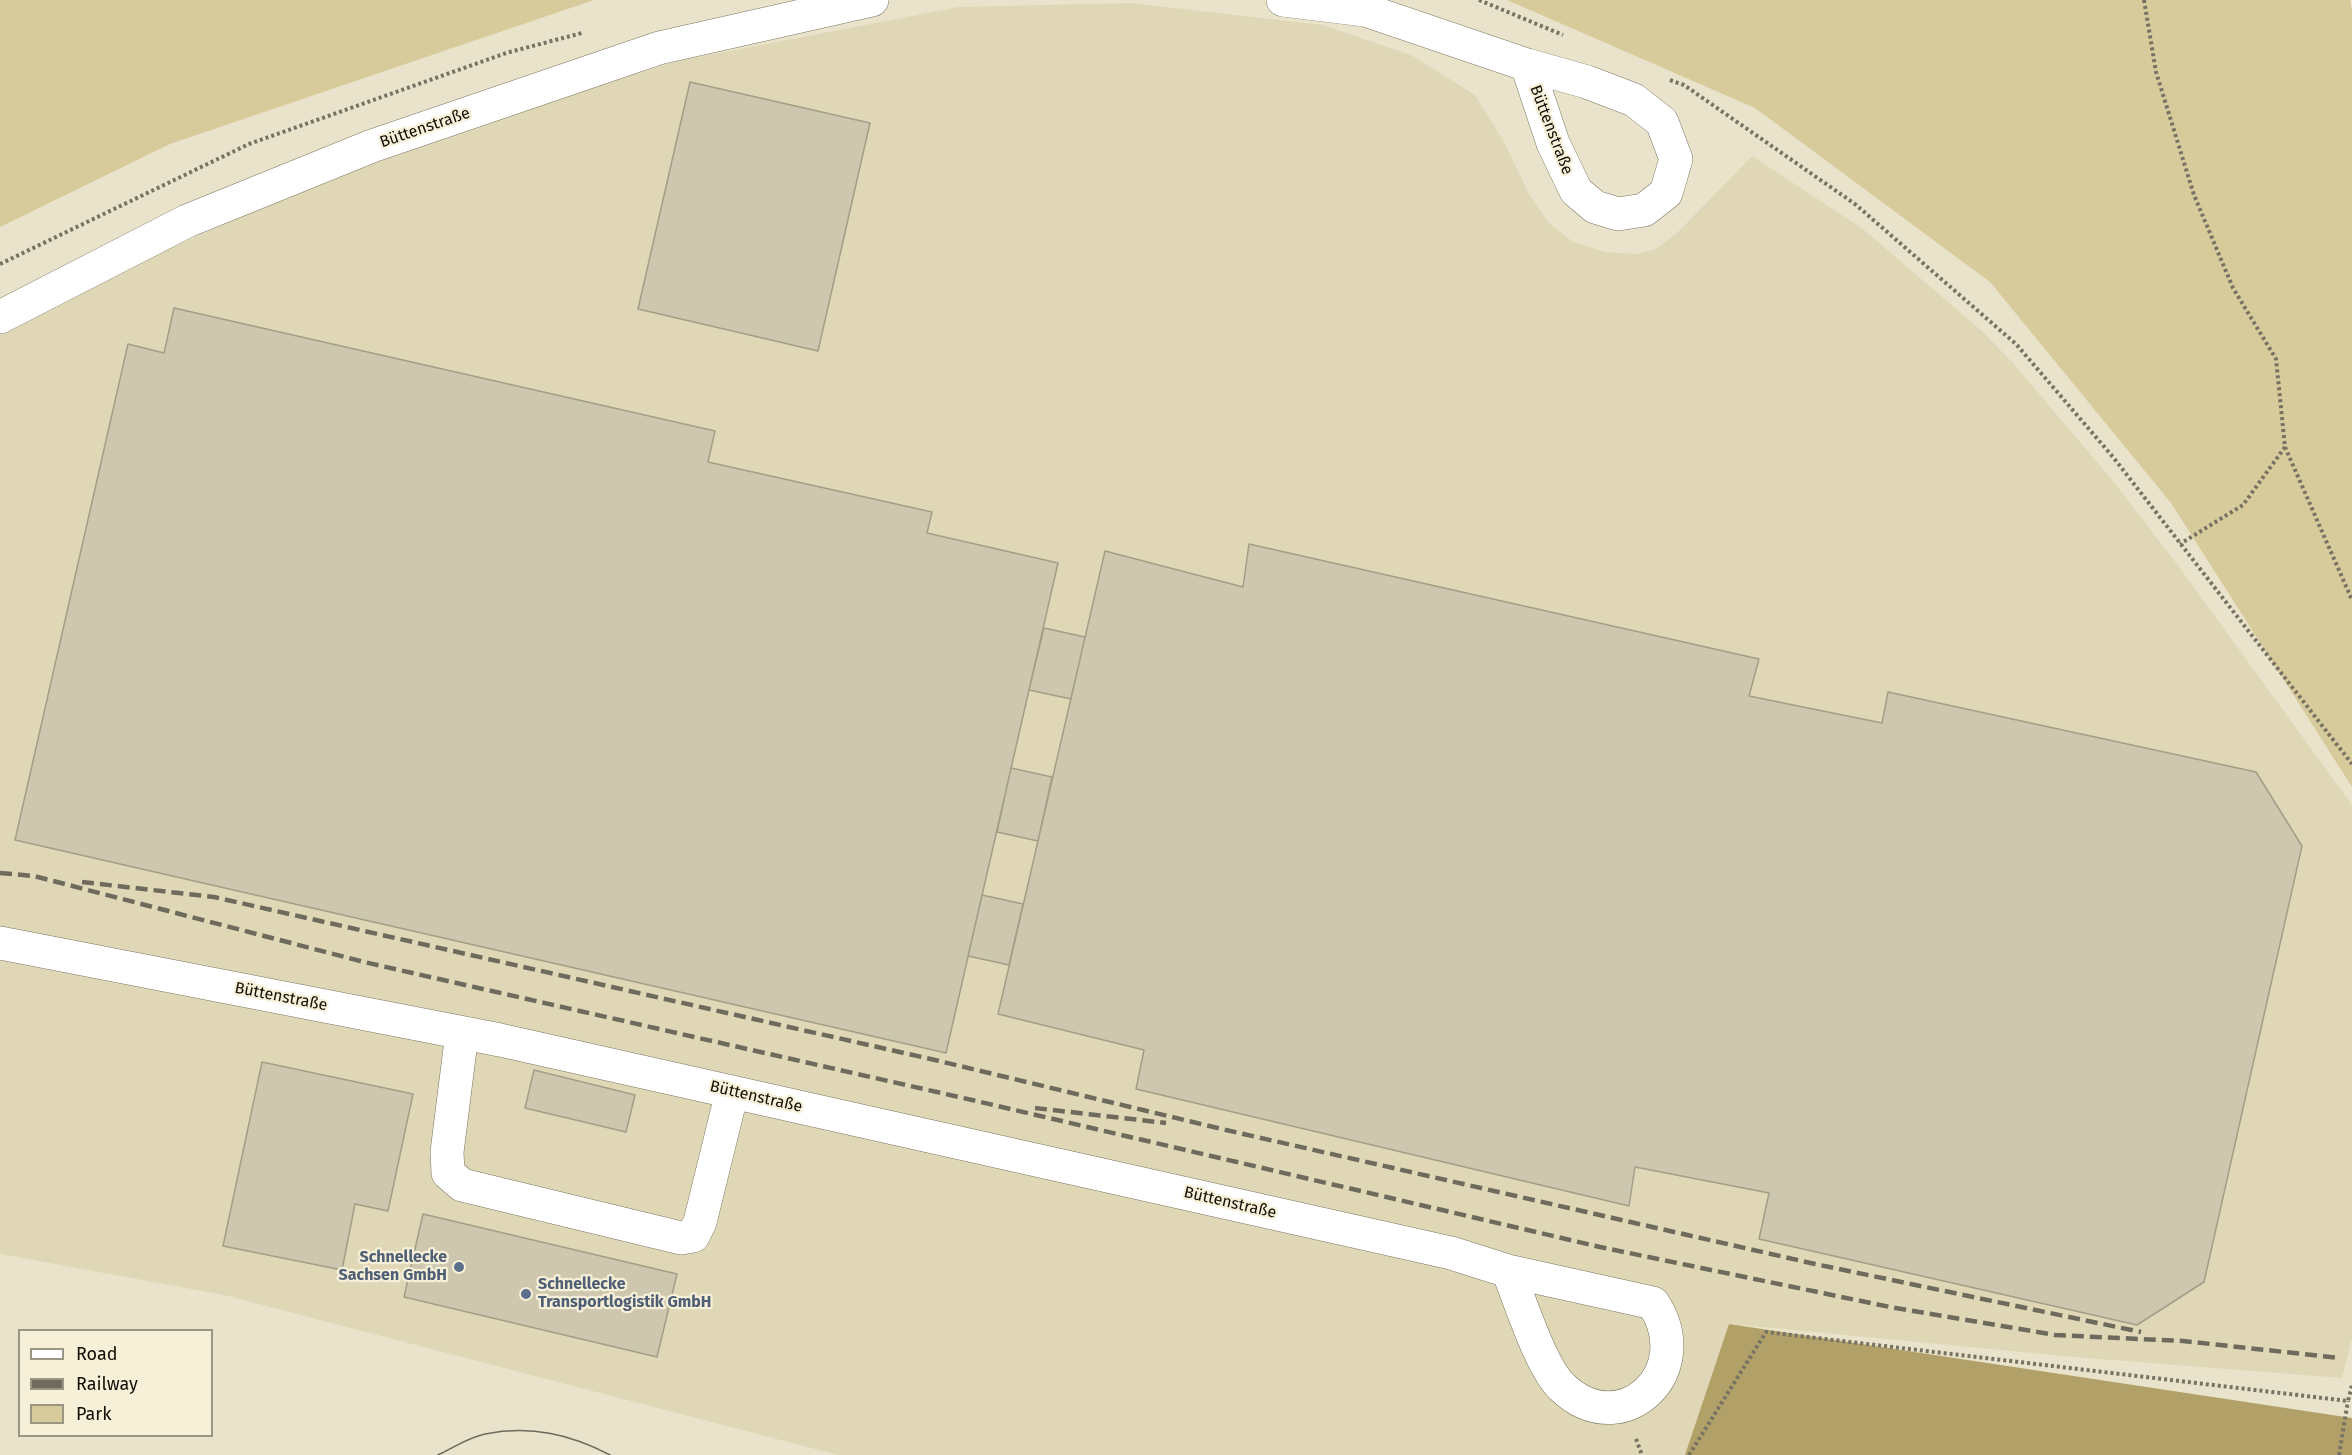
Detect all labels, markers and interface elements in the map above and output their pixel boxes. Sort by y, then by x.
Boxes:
street label: Büttenstraße [1525,83,1577,177]
street label: Büttenstraße [377,104,473,152]
street label: Büttenstraße [233,979,329,1015]
street label: Büttenstraße [708,1077,804,1117]
street label: Büttenstraße [1182,1183,1278,1223]
place label: Schnellecke Sachsen GmbH [339,1248,447,1286]
marker: Schnellecke Sachsen GmbH [452,1260,466,1274]
place label: Schnellecke Transportlogistik GmbH [538,1275,712,1313]
marker: Schnellecke Transportlogistik GmbH [519,1287,533,1301]
legend [18,1329,213,1437]
text: Road [76,1343,118,1365]
text: Railway [76,1373,138,1395]
text: Park [76,1403,111,1425]

